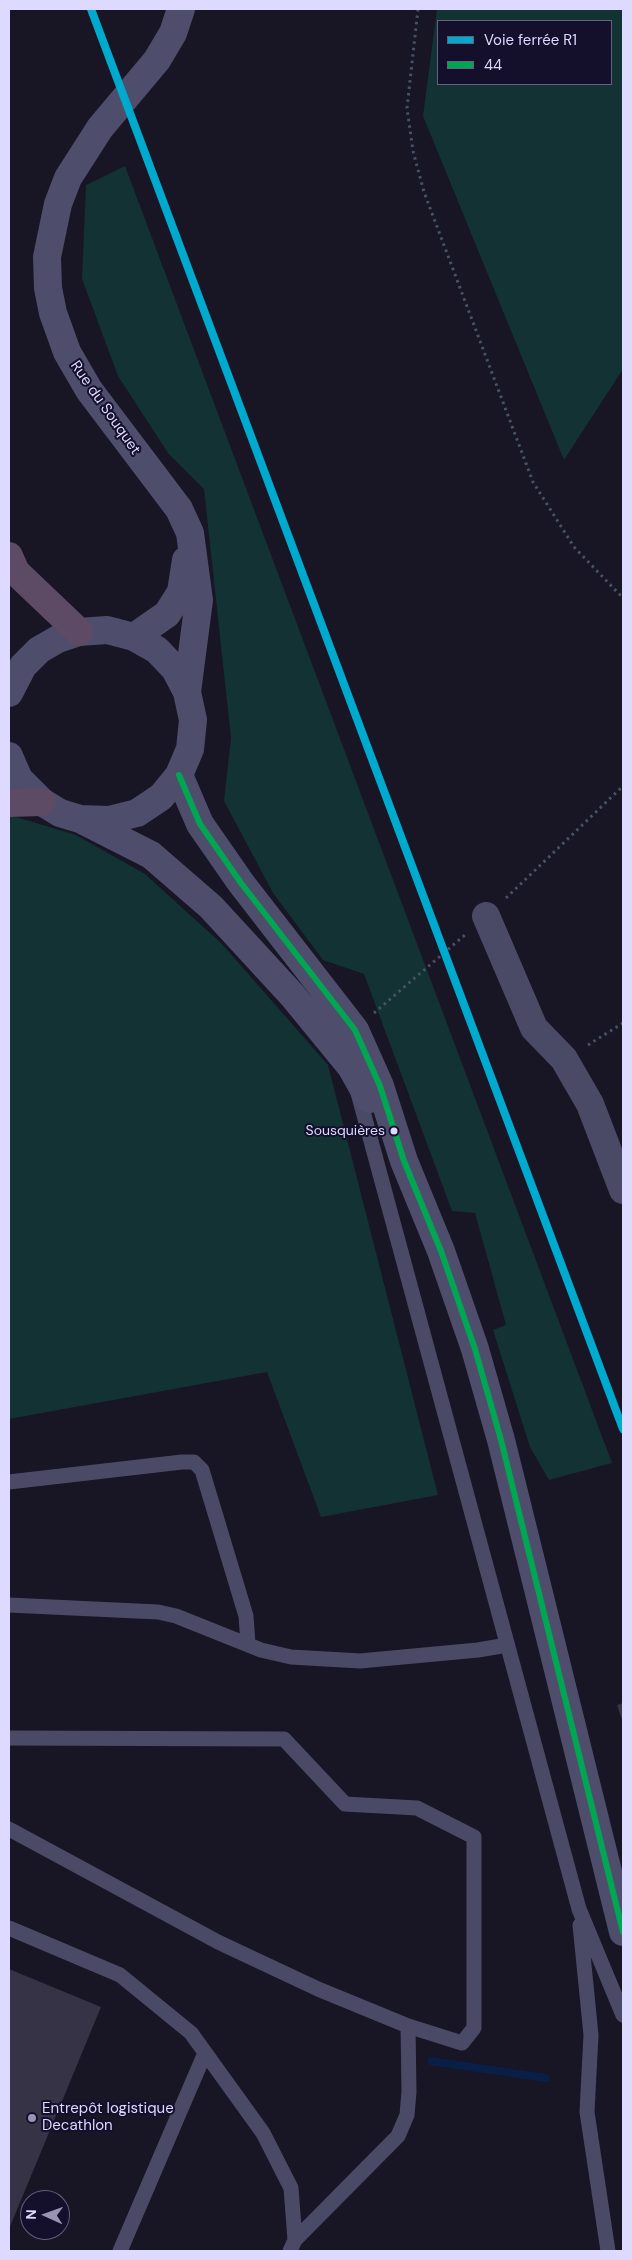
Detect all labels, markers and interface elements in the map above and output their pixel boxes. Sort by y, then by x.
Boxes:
legend [437,20,612,85]
text: Voie ferrée R1 [484,30,577,50]
text: 44 [484,55,502,75]
street label: Rue du Souquet [66,358,144,458]
place label: Sousquières [306,1123,385,1139]
marker: Sousquières [389,1126,399,1136]
place label: Entrepôt logistique Decathlon [42,2100,174,2135]
marker: Entrepôt logistique Decathlon [26,2112,38,2124]
north arrow [20,2190,70,2240]
text: N [22,2209,40,2220]

